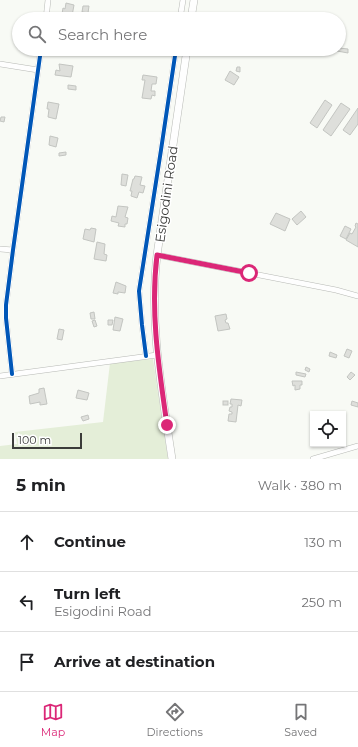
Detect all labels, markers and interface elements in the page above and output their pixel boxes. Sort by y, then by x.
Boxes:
search box [12,12,346,56]
icon: search [26,23,48,45]
text: Search here [58,25,147,44]
street label: Esigodini Road [151,145,181,243]
route start [240,264,258,282]
map controls [310,411,346,447]
button: locate [310,411,346,447]
route end [158,416,176,434]
scale bar [12,431,82,450]
text: 100 m [18,433,51,447]
text: 5 min [16,475,66,495]
text: Walk · 380 m [258,477,342,493]
icon: ahead [16,531,38,553]
text: Continue [54,532,126,551]
text: 130 m [304,534,342,550]
text: Turn left [54,584,121,603]
icon: left [16,591,38,613]
text: 250 m [301,594,342,610]
text: Esigodini Road [54,603,152,619]
icon: arrive [16,651,38,673]
text: Arrive at destination [54,652,215,671]
tab: Map [41,701,65,739]
tab: Directions [147,701,203,739]
tab: Saved [284,701,317,739]

